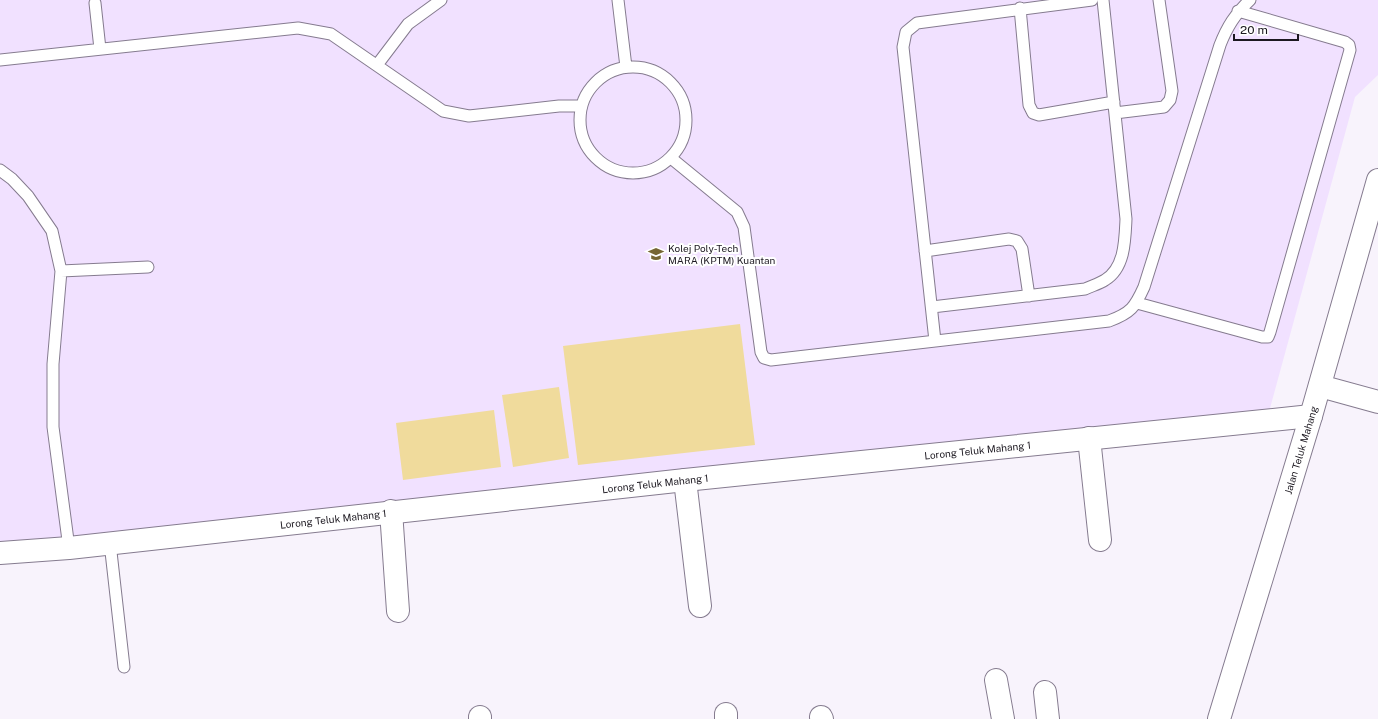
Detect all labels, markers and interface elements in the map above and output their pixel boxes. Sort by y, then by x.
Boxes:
scale bar [1234,16,1298,42]
text: 20 m [1240,23,1268,37]
place label: Kolej Poly-Tech MARA (KPTM) Kuantan [668,242,776,266]
school or university icon: Kolej Poly-Tech MARA (KPTM) Kuantan [647,245,665,263]
street label: Jalan Teluk Mahang [1282,405,1320,496]
street label: Lorong Teluk Mahang 1 [924,439,1031,462]
street label: Lorong Teluk Mahang 1 [601,472,709,495]
street label: Lorong Teluk Mahang 1 [279,507,387,531]

